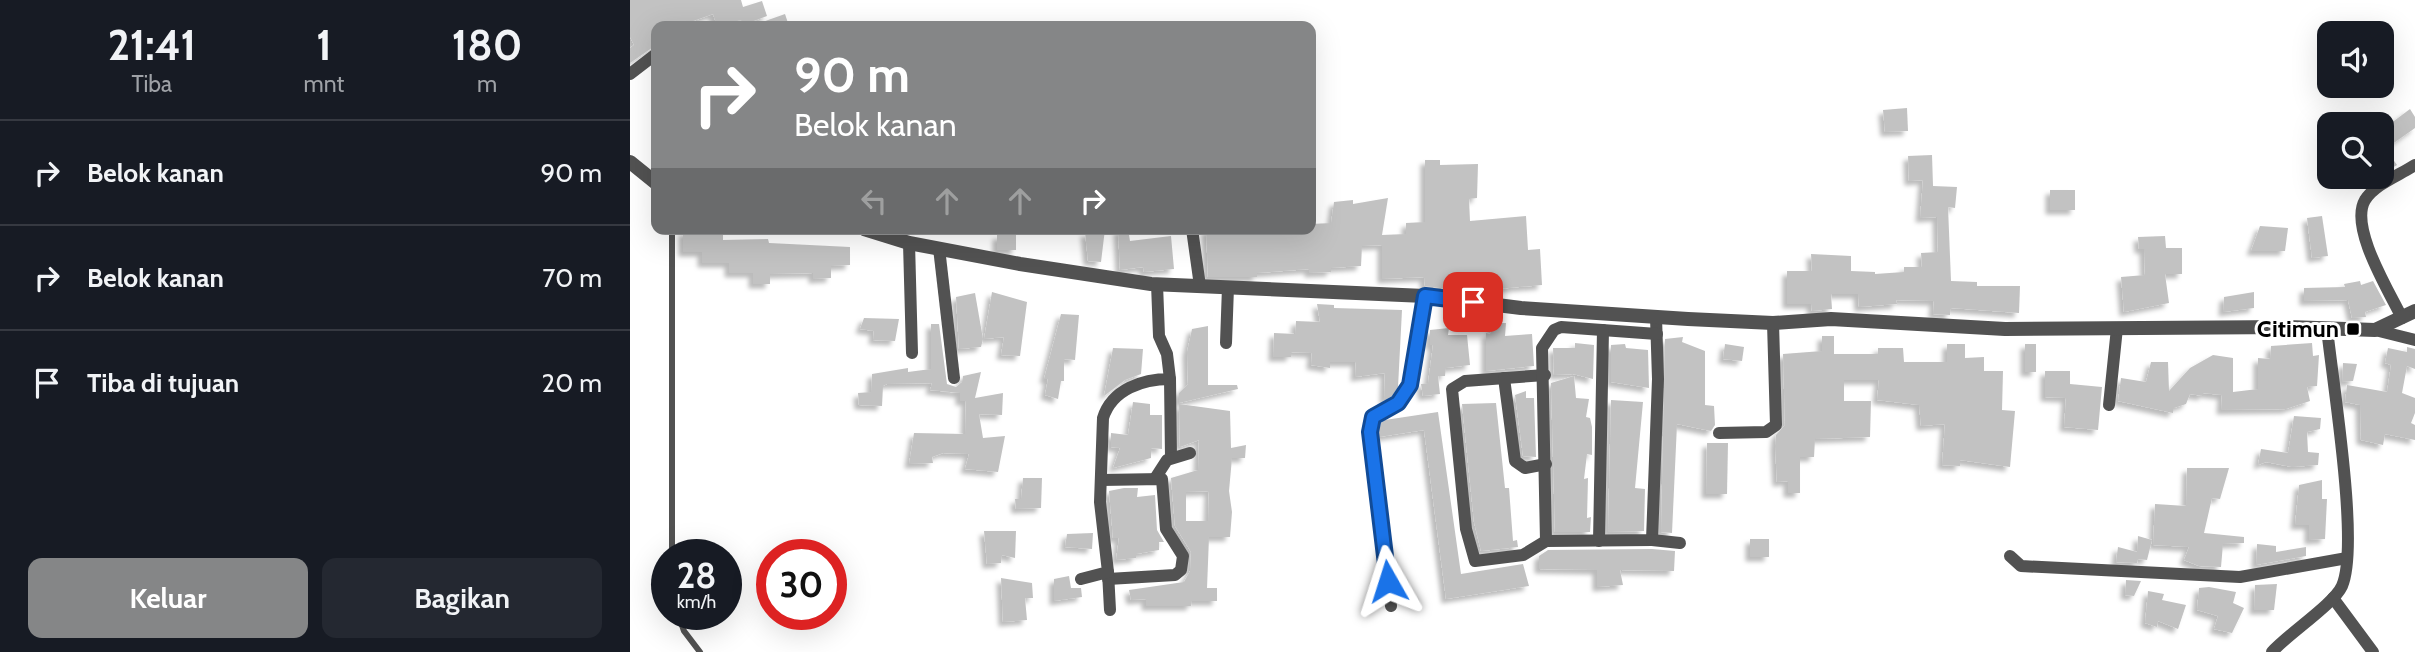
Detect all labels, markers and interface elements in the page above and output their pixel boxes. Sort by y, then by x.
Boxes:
text: 21:41 [108,19,196,71]
text: 1 [316,19,332,71]
text: 180 [452,19,522,71]
map controls [2317,21,2394,189]
button: sound [2317,21,2394,98]
text: 90 m [794,45,910,104]
icon: right [679,49,770,140]
text: Tiba [131,70,172,98]
text: mnt [304,70,344,98]
text: m [477,70,497,98]
text: Belok kanan [794,105,957,144]
button: search [2317,112,2394,189]
icon: right [28,154,66,192]
text: Belok kanan [87,157,224,189]
text: 90 m [540,157,602,189]
icon: left [855,182,893,220]
icon: ahead [928,182,966,220]
icon: ahead [1001,182,1039,220]
icon: right [1074,182,1112,220]
icon: right [28,259,66,297]
text: Belok kanan [87,262,224,294]
text: 70 m [542,262,602,294]
pin [1443,272,1503,332]
icon: arrive [1454,283,1492,321]
place label: Citimun [2257,314,2339,343]
marker: Citimun [2345,321,2361,337]
icon: arrive [28,364,66,402]
text: Tiba di tujuan [87,367,239,399]
text: 20 m [542,367,602,399]
speed limit sign: 30 [756,539,847,630]
position arrow [1351,544,1425,618]
text: 28 [677,554,716,597]
button: Keluar [28,558,308,638]
button: Bagikan [322,558,602,638]
text: km/h [677,591,716,613]

